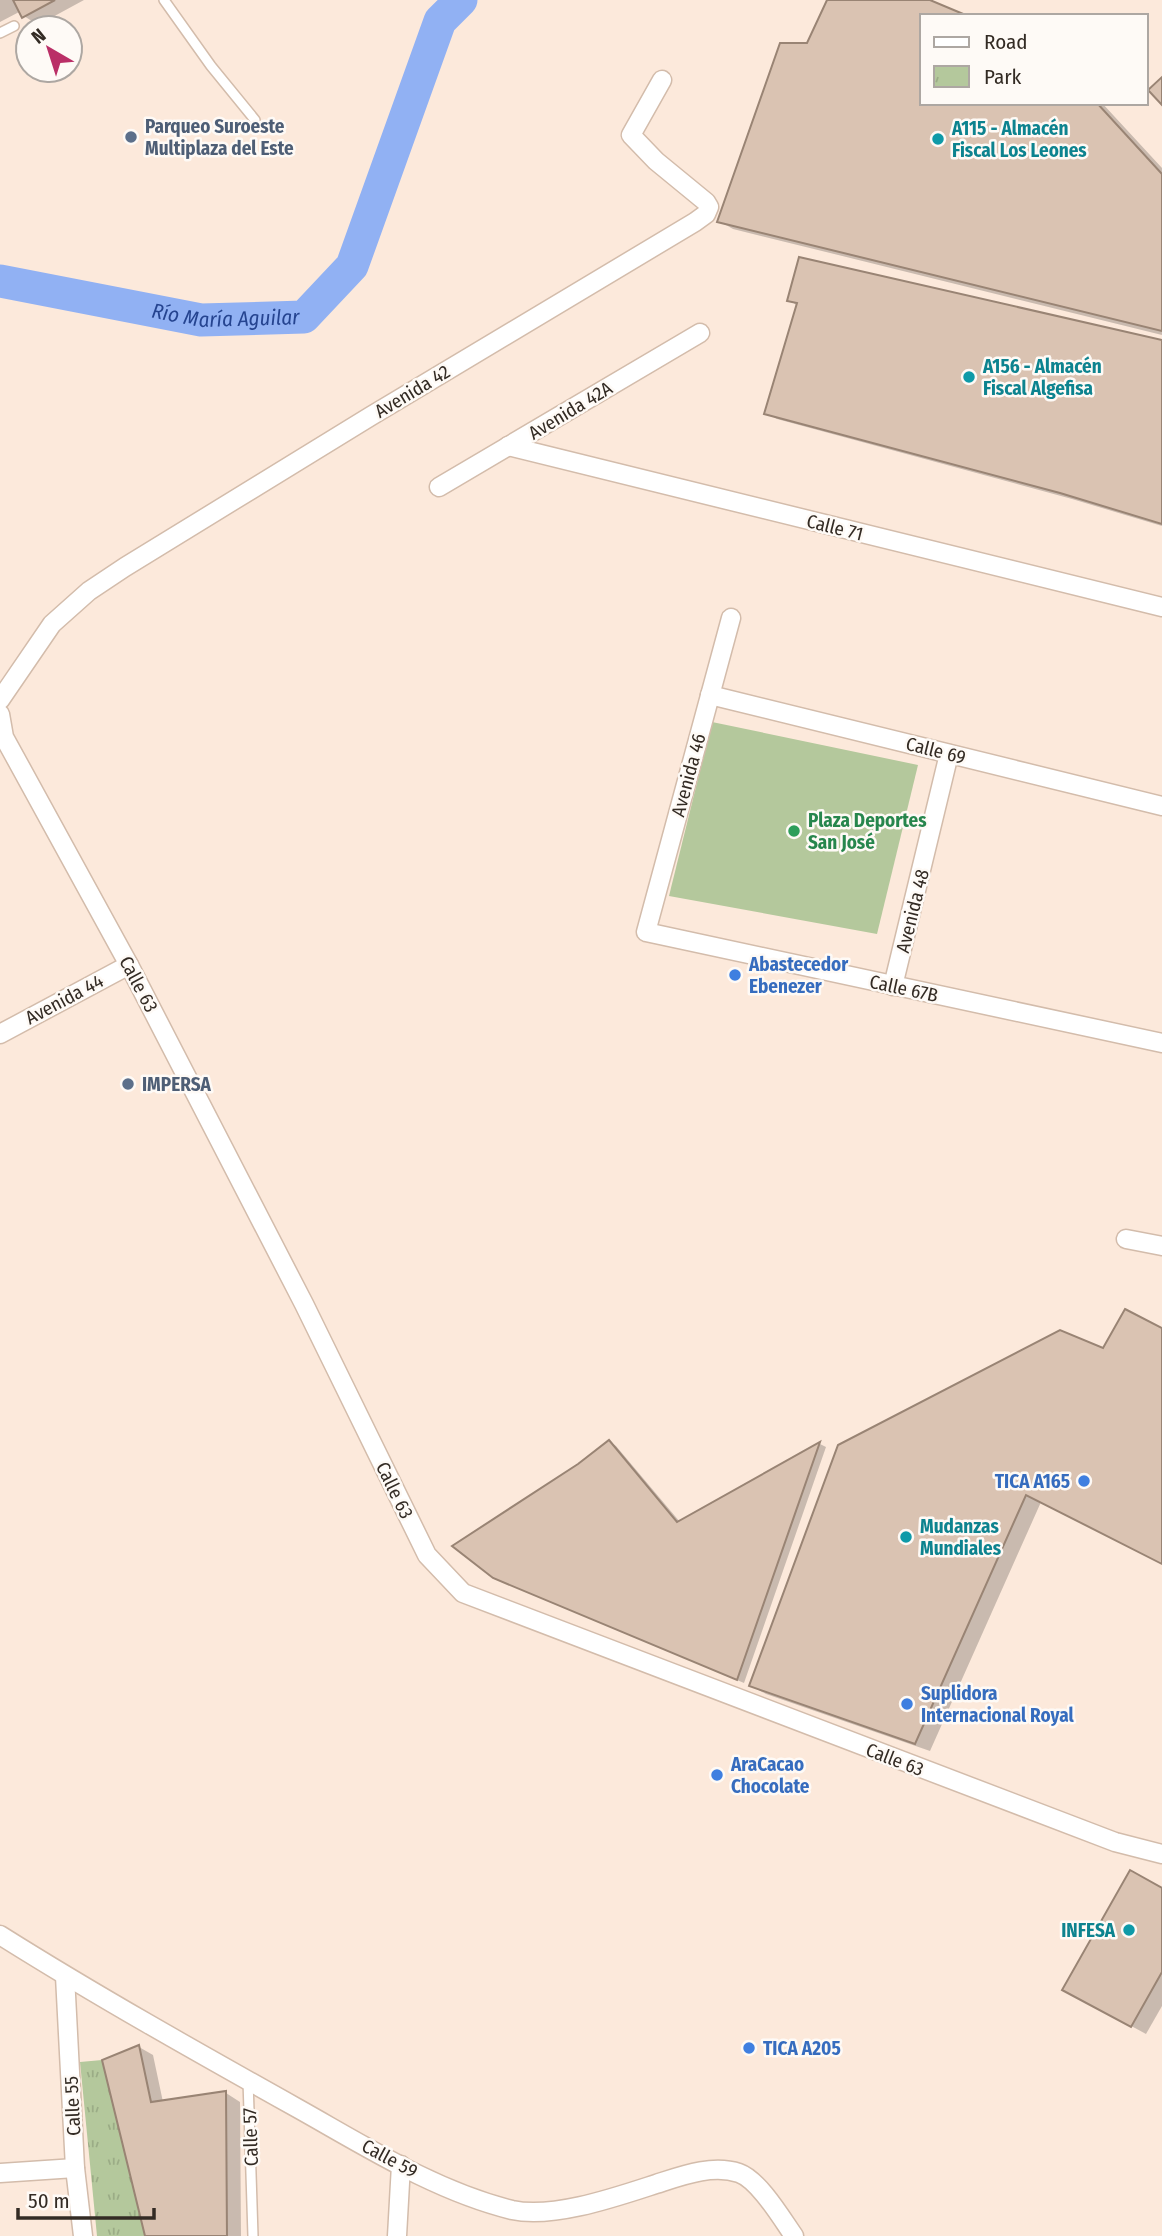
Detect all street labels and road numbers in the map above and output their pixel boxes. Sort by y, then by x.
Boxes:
street label: Avenida 42 [370,360,454,423]
street label: Avenida 42A [524,376,616,444]
street label: Calle 71 [804,509,865,546]
street label: Avenida 46 [666,731,711,819]
street label: Calle 69 [904,732,968,769]
street label: Avenida 48 [891,867,934,955]
street label: Calle 63 [114,952,163,1016]
street label: Avenida 44 [21,969,107,1030]
street label: Calle 67B [868,970,940,1007]
street label: Calle 63 [371,1458,418,1522]
street label: Calle 63 [863,1738,927,1781]
street label: Calle 55 [59,2076,86,2136]
street label: Calle 57 [238,2107,263,2167]
street label: Calle 59 [358,2134,422,2183]

